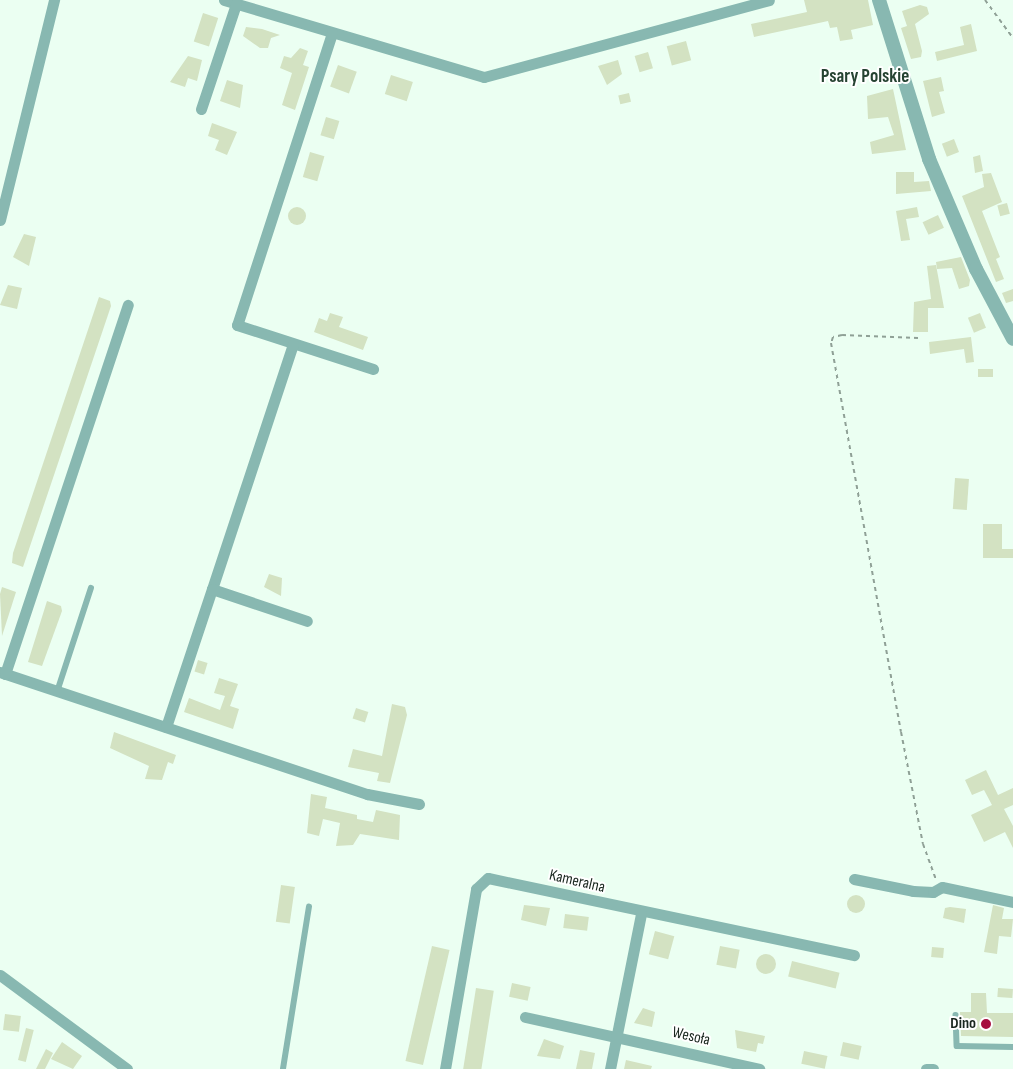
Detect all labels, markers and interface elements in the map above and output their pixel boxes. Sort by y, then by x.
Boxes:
district label: Psary Polskie [821,66,909,88]
street label: Kameralna [547,866,607,898]
place label: Dino [950,1014,976,1034]
marker: Dino [980,1018,992,1030]
street label: Wesoła [670,1023,712,1051]

